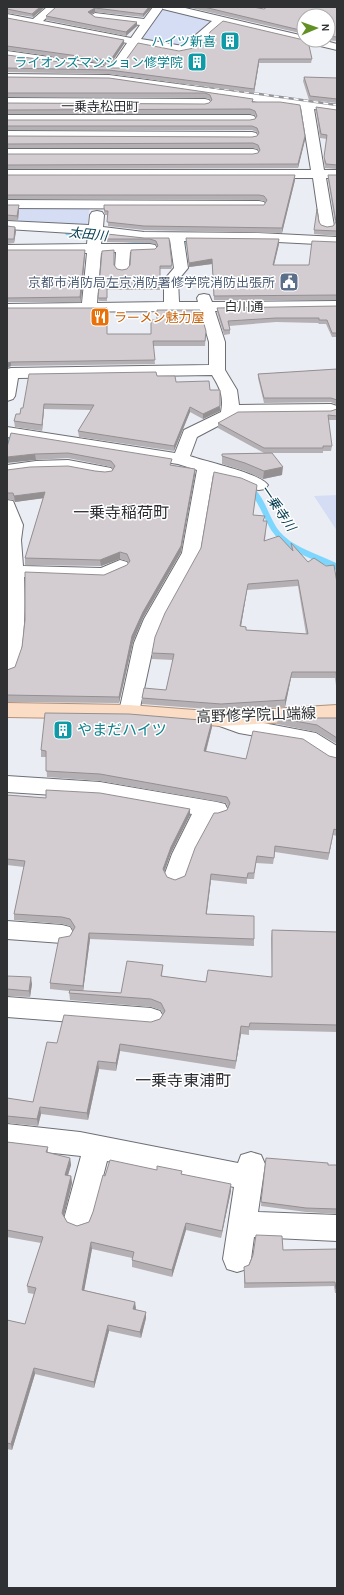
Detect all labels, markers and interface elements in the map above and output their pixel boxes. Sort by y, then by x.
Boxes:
north arrow [296,8,336,48]
text: N [319,23,332,32]
building icon: ハイツ新喜 [219,30,241,52]
place label: ハイツ新喜 [151,34,216,49]
building icon: ライオンズマンション修学院 [186,51,208,73]
place label: ライオンズマンション修学院 [14,55,183,70]
district label: 一乗寺松田町 [61,99,139,114]
water label: 太田川 [68,225,110,244]
public building icon: 京都市消防局左京消防署修学院消防出張所 [278,271,300,293]
place label: 京都市消防局左京消防署修学院消防出張所 [28,275,275,290]
street label: 白川通 [224,299,264,314]
restaurant icon: ラーメン魅力屋 [89,306,111,328]
place label: ラーメン魅力屋 [114,310,204,325]
water label: 一乗寺川 [257,482,300,535]
district label: 一乗寺稲荷町 [73,503,169,522]
street label: 高野修学院山端線 [196,704,316,726]
building icon: やまだハイツ [52,719,74,741]
place label: やまだハイツ [77,721,167,739]
district label: 一乗寺東浦町 [135,1071,231,1090]

